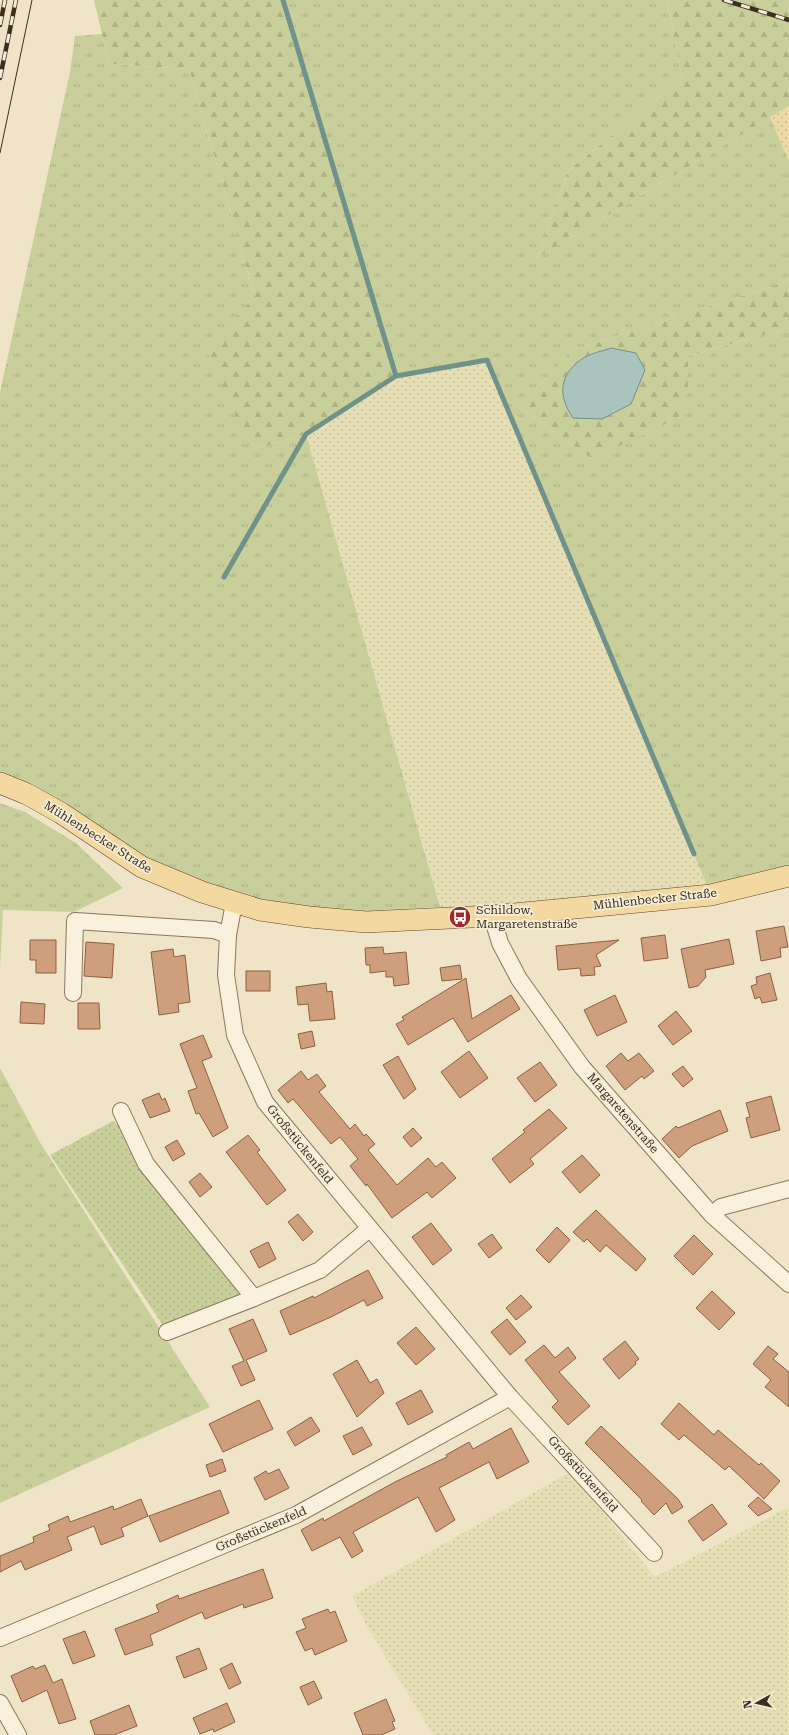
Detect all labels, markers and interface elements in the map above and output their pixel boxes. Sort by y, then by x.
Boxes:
street label: Mühlenbecker Straße [42,798,155,876]
street label: Mühlenbecker Straße [592,885,718,912]
place label: Schildow, Margaretenstraße [476,903,578,931]
bus stop icon: Schildow, Margaretenstraße [447,904,473,930]
street label: Margaretenstraße [584,1070,662,1156]
street label: Großstückenfeld [264,1102,336,1187]
street label: Großstückenfeld [545,1433,621,1515]
street label: Großstückenfeld [213,1503,309,1554]
north arrow [737,1683,777,1723]
text: N [740,1699,755,1709]

